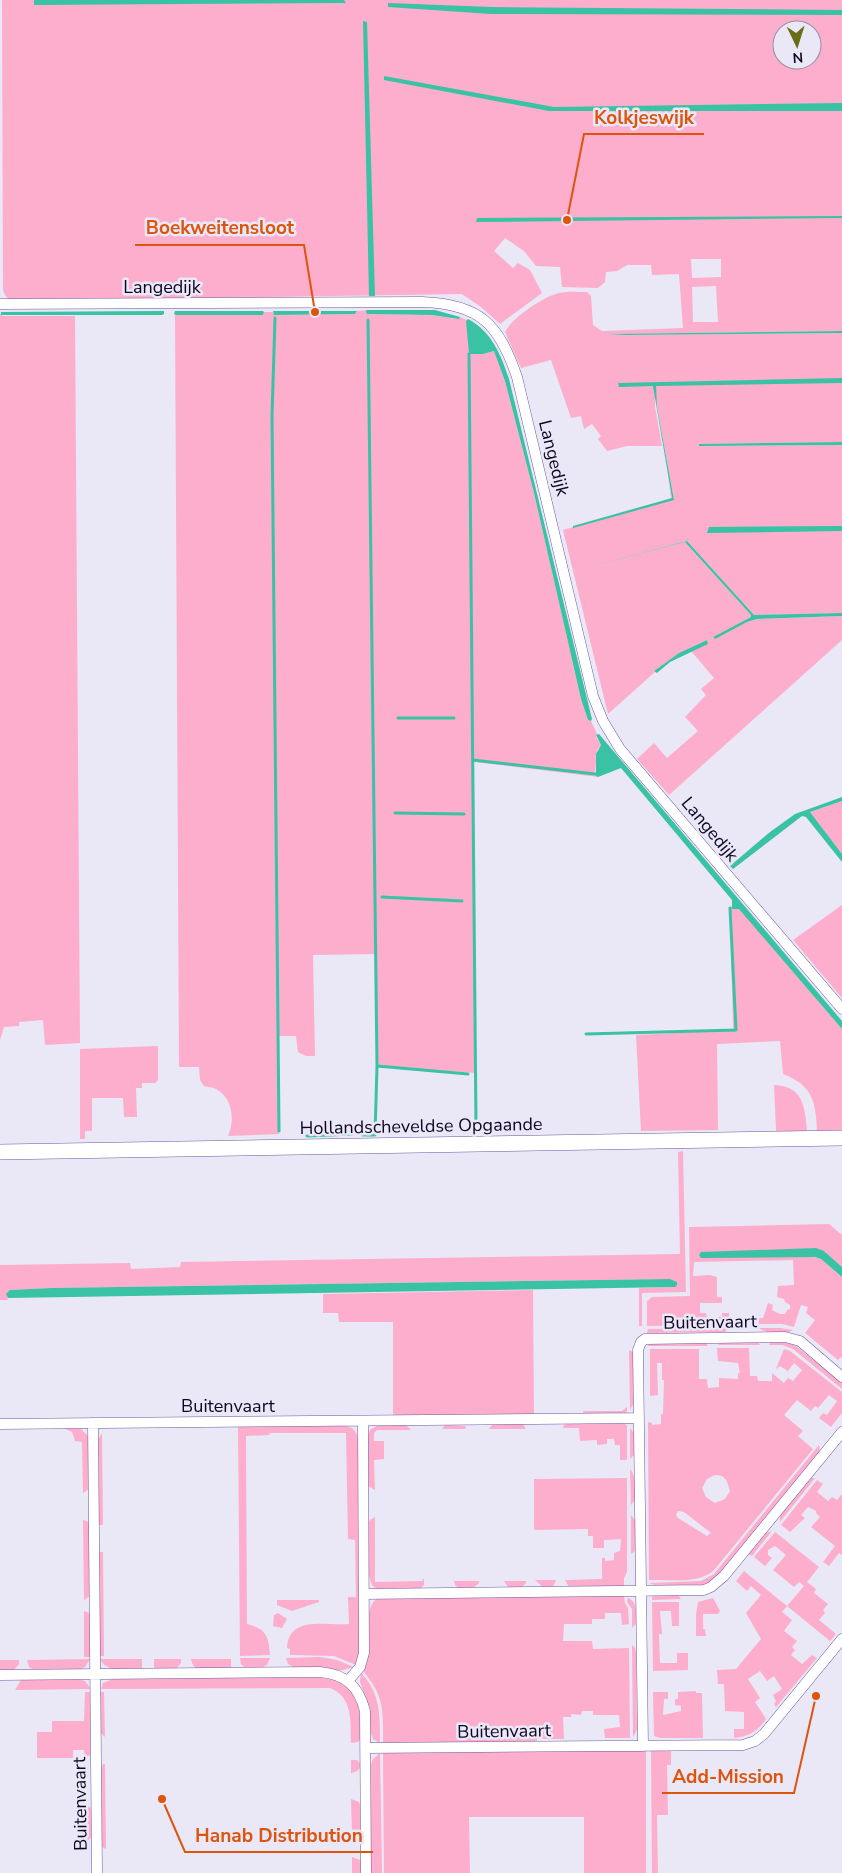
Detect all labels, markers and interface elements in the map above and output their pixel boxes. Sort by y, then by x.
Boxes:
north arrow [772,20,822,70]
text: N [792,48,804,67]
callout: Kolkjeswijk [584,100,704,134]
text: Kolkjeswijk [594,105,695,131]
callout: Boekweitensloot [135,211,304,245]
text: Boekweitensloot [146,215,295,241]
street label: Langedijk [123,275,202,299]
street label: Langedijk [533,417,575,500]
street label: Langedijk [676,792,745,867]
street label: Hollandscheveldse Opgaande [299,1112,543,1140]
street label: Buitenvaart [663,1309,758,1335]
street label: Buitenvaart [181,1394,276,1418]
street label: Buitenvaart [457,1718,552,1744]
street label: Buitenvaart [67,1756,93,1851]
callout: Add-Mission [662,1759,794,1793]
text: Add-Mission [672,1764,784,1790]
callout: Hanab Distribution [185,1818,373,1852]
text: Hanab Distribution [195,1823,363,1849]

